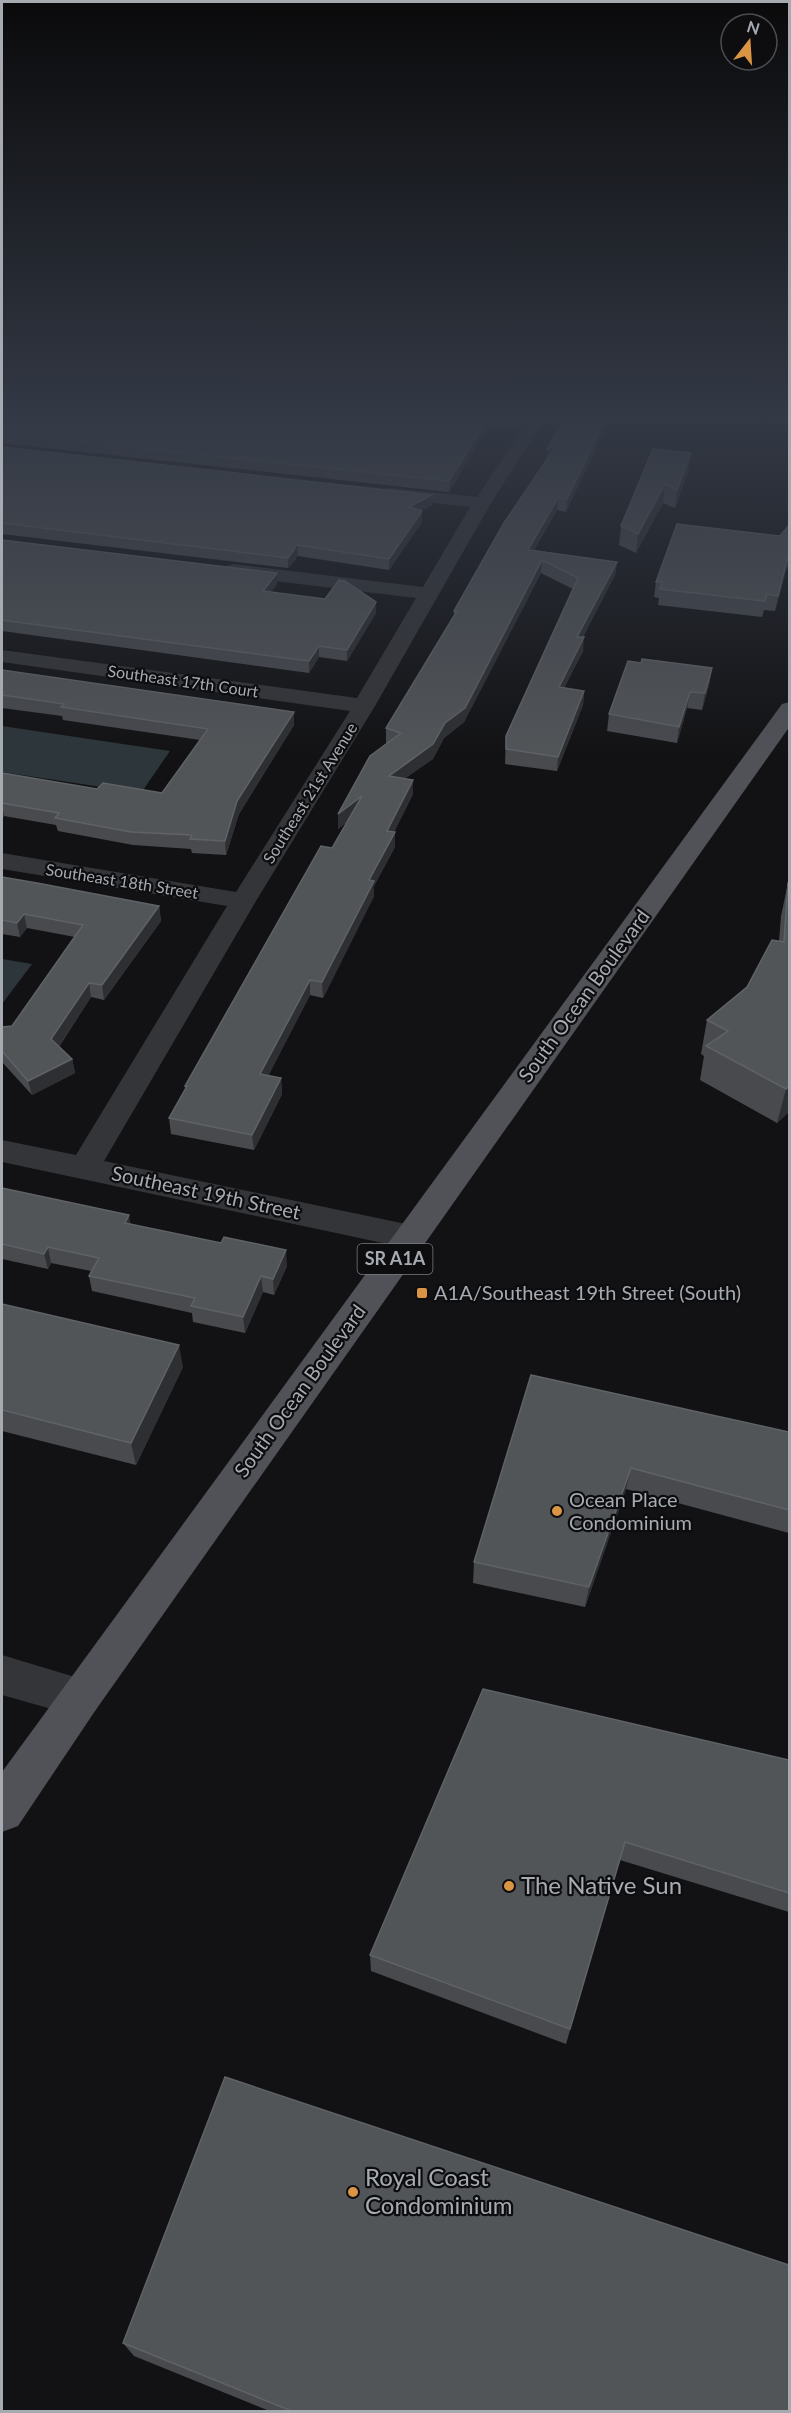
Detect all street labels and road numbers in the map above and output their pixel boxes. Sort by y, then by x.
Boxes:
street label: Southeast 17th Court [107,661,260,701]
street label: Southeast 21st Avenue [259,719,361,867]
street label: Southeast 18th Street [45,859,200,902]
street label: South Ocean Boulevard [513,905,654,1086]
street label: Southeast 19th Street [110,1160,303,1224]
road number: SR A1A [358,1244,432,1274]
street label: South Ocean Boulevard [229,1300,370,1481]

